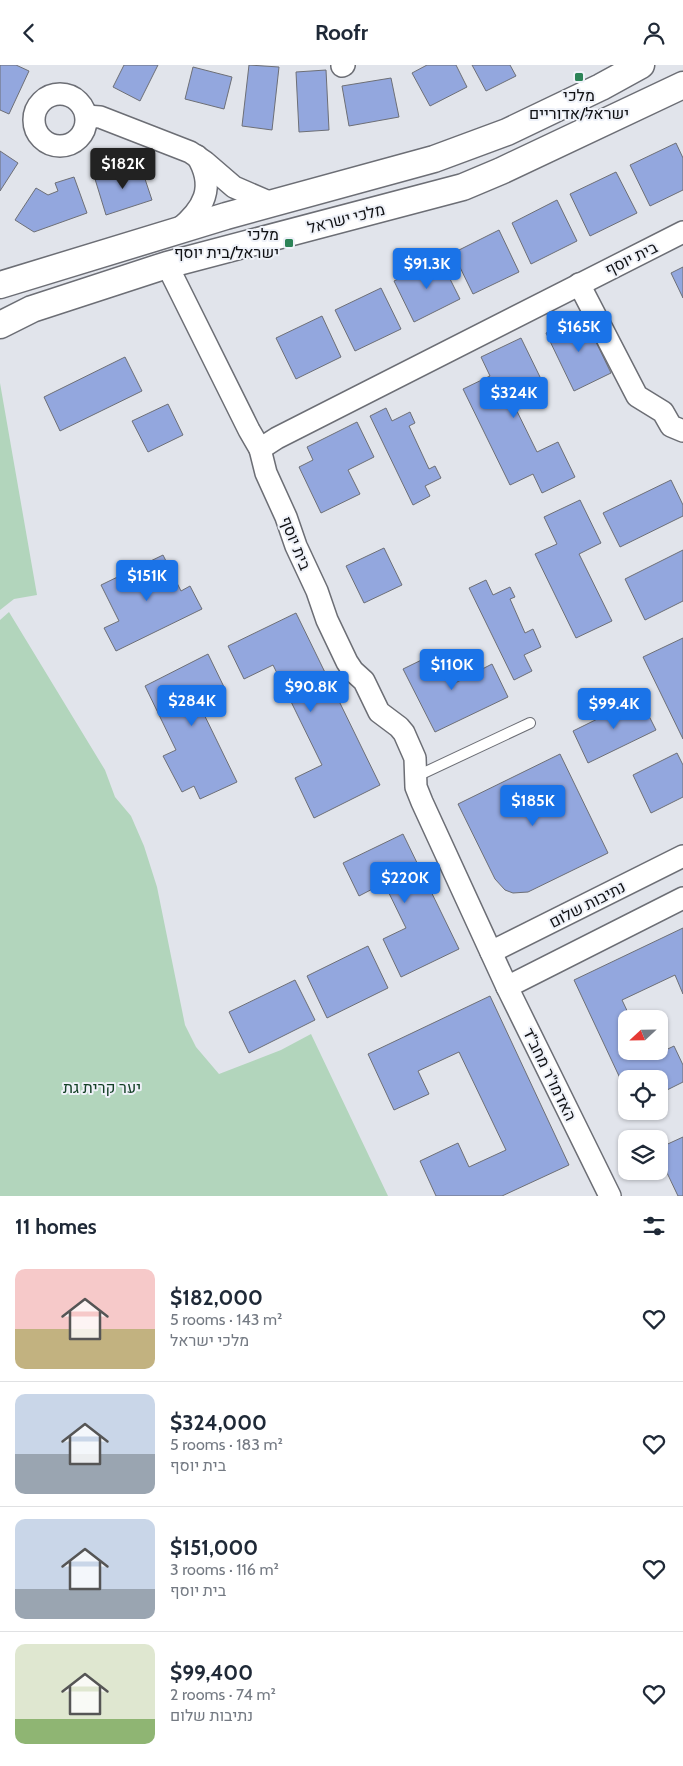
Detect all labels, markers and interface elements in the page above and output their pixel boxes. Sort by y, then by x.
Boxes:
icon: back [15,19,43,47]
text: Roofr [315,19,368,46]
icon: person [640,19,668,47]
marker: מלכי ישראל/אדוריים [573,71,585,83]
place label: מלכי ישראל/אדוריים [529,86,629,123]
pin: $182K [88,147,158,190]
text: $182K [101,154,145,173]
street label: מלכי ישראל [305,200,387,237]
place label: מלכי ישראל/בית יוסף [174,225,279,262]
marker: מלכי ישראל/בית יוסף [283,237,295,249]
street label: בית יוסף [602,237,661,279]
pin: $91.3K [386,247,468,290]
text: $91.3K [404,254,450,273]
pin: $165K [544,311,614,353]
text: $165K [558,317,600,336]
pin: $324K [479,377,549,419]
text: $324K [491,383,537,402]
street label: בית יוסף [276,514,315,573]
pin: $151K [112,559,182,602]
text: $151K [127,566,167,585]
pin: $110K [417,649,487,691]
text: $110K [431,655,473,674]
pin: $90.8K [270,671,352,713]
text: $90.8K [285,677,337,696]
pin: $284K [157,685,227,727]
pin: $99.4K [573,687,655,730]
text: $284K [168,691,216,710]
text: $99.4K [589,694,639,713]
pin: $185K [498,785,568,827]
text: $185K [511,791,555,810]
pin: $220K [370,861,440,904]
text: $220K [381,868,429,887]
street label: נתיבות שלום [546,877,629,932]
north arrow [618,1010,668,1060]
map controls [618,1010,668,1180]
street label: האדמו"ר מחב"ד [519,1025,580,1124]
button: locate [618,1070,668,1120]
park label: יער קרית גת [63,1078,141,1097]
button: layers [618,1130,668,1180]
icon: filters [640,1212,668,1240]
text: 11 homes [15,1214,97,1239]
text: $182,000 [170,1285,263,1310]
icon: home [55,1289,115,1349]
icon: heart [640,1305,668,1333]
text: 5 rooms · 143 m² [170,1310,282,1329]
text: מלכי ישראל [170,1331,249,1350]
text: $324,000 [170,1410,267,1435]
icon: home [55,1414,115,1474]
icon: heart [640,1430,668,1458]
text: 5 rooms · 183 m² [170,1435,283,1454]
text: בית יוסף [170,1456,226,1475]
text: $151,000 [170,1535,258,1560]
icon: home [55,1539,115,1599]
icon: heart [640,1555,668,1583]
text: 3 rooms · 116 m² [170,1560,279,1579]
text: בית יוסף [170,1581,226,1600]
text: $99,400 [170,1660,253,1685]
icon: home [55,1664,115,1724]
icon: heart [640,1680,668,1708]
text: 2 rooms · 74 m² [170,1685,276,1704]
text: נתיבות שלום [170,1706,253,1725]

